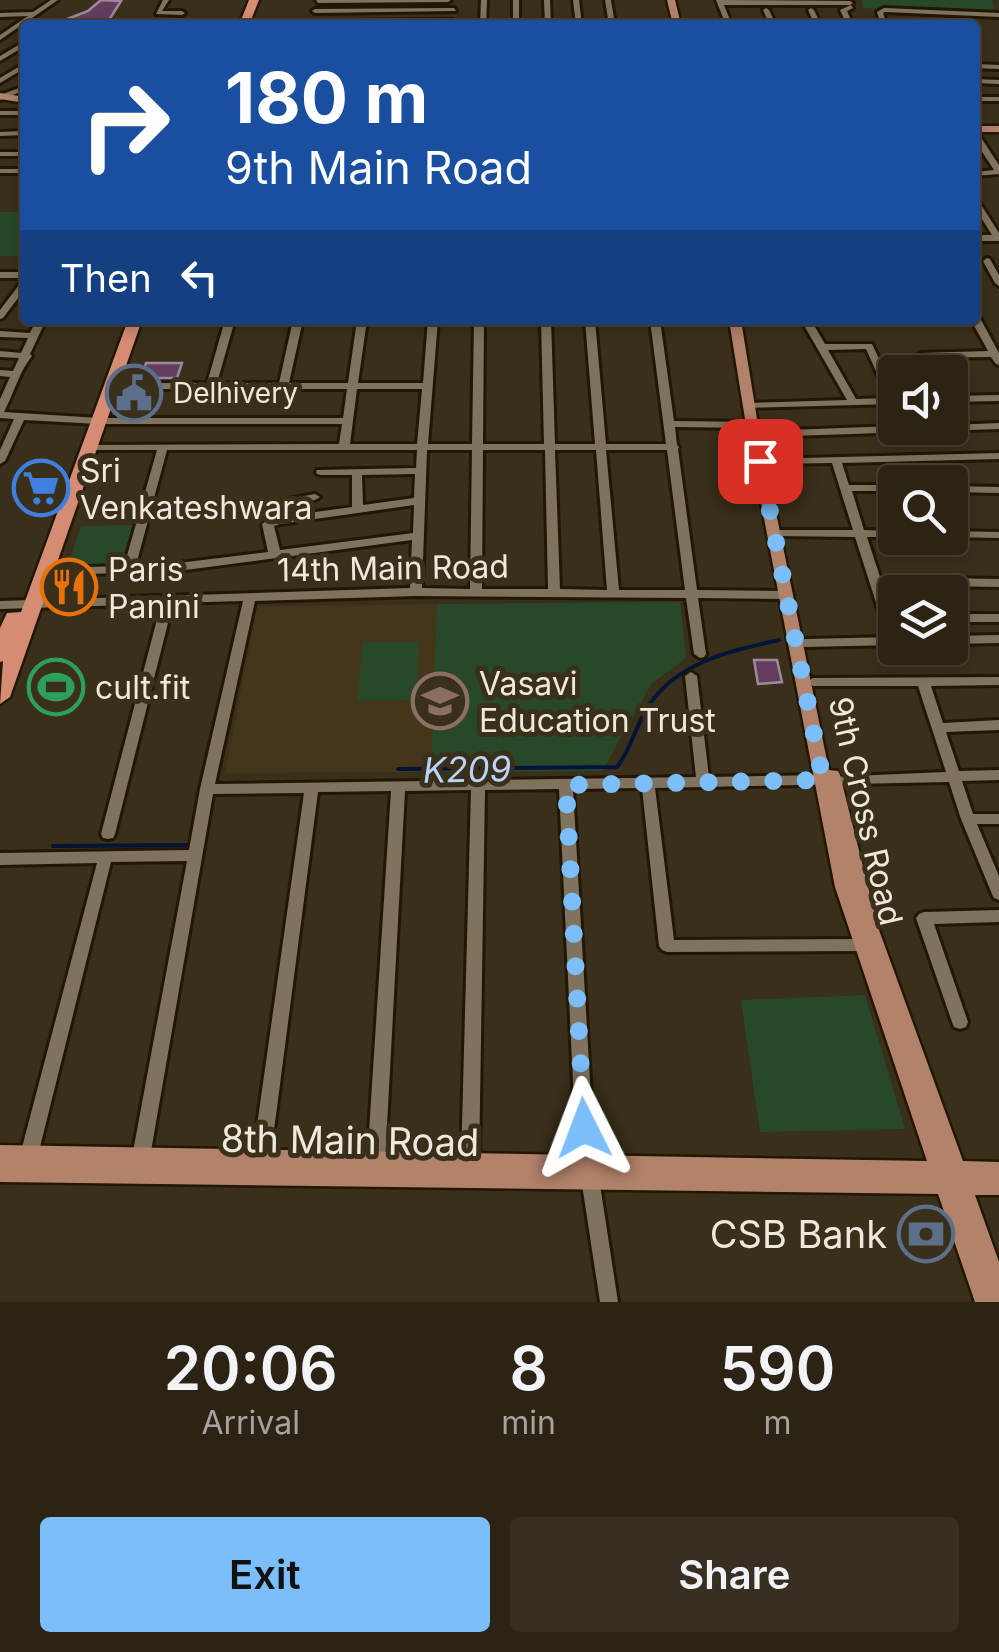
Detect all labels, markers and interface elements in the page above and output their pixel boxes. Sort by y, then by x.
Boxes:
text: 180 m [225,55,428,140]
icon: right [60,60,190,190]
text: 9th Main Road [225,140,532,195]
icon: left [172,250,227,305]
text: Then [60,255,152,301]
map controls [878,355,968,665]
button: sound [878,355,968,445]
public building icon: Delhivery [104,363,164,423]
place label: Delhivery [173,376,298,410]
pin [718,419,803,504]
icon: arrive [733,434,788,489]
place label: Sri Venkateshwara [80,451,312,527]
supermarket icon: Sri Venkateshwara [11,458,71,518]
button: search [878,465,968,555]
street label: 14th Main Road [277,546,509,590]
place label: Paris Panini [108,550,200,626]
restaurant icon: Paris Panini [39,557,99,617]
button: layers [878,575,968,665]
sports icon: cult.fit [26,657,86,717]
place label: Vasavi Education Trust [479,664,716,740]
place label: cult.fit [95,668,190,707]
school or university icon: Vasavi Education Trust [410,671,470,731]
street label: 9th Cross Road [821,693,911,929]
water label: K209 [422,747,512,791]
position arrow [532,1076,636,1180]
street label: 8th Main Road [220,1115,480,1165]
bank icon: CSB Bank [896,1204,956,1264]
place label: CSB Bank [710,1211,887,1257]
text: 20:06 [164,1332,338,1404]
text: 8 [509,1332,548,1404]
text: 590 [720,1332,835,1404]
text: Arrival [201,1403,300,1442]
text: min [501,1403,556,1442]
text: m [763,1403,791,1442]
button: Exit [40,1517,490,1632]
button: Share [510,1517,959,1632]

